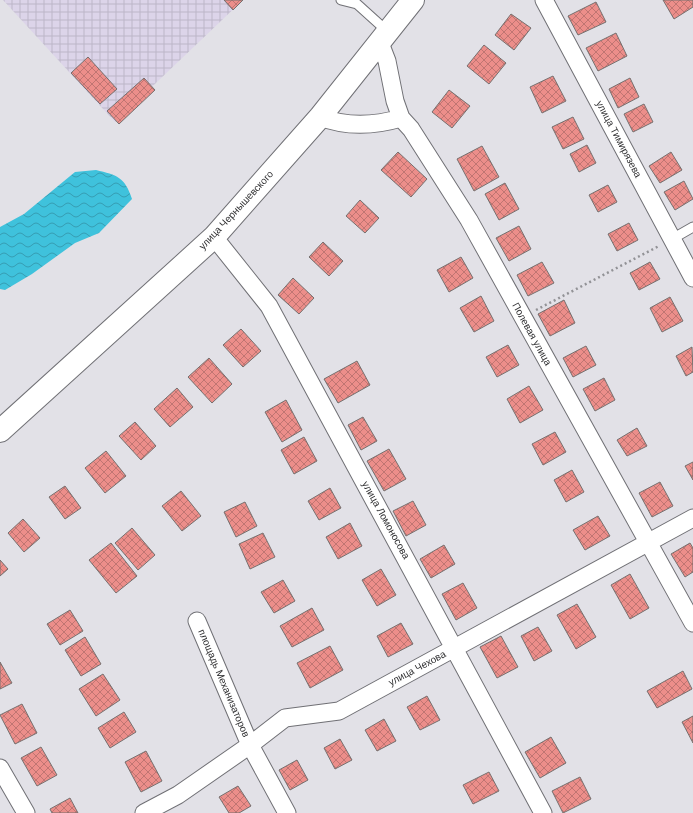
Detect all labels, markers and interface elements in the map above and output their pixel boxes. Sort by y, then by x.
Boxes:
street label: улица Тимирязева [593,98,645,180]
street label: улица Чернышевского [196,167,276,252]
street label: Полевая улица [509,300,555,368]
street label: улица Ломоносова [359,479,413,562]
street label: площадь Механизаторов [195,627,253,739]
street label: улица Чехова [386,647,448,689]

